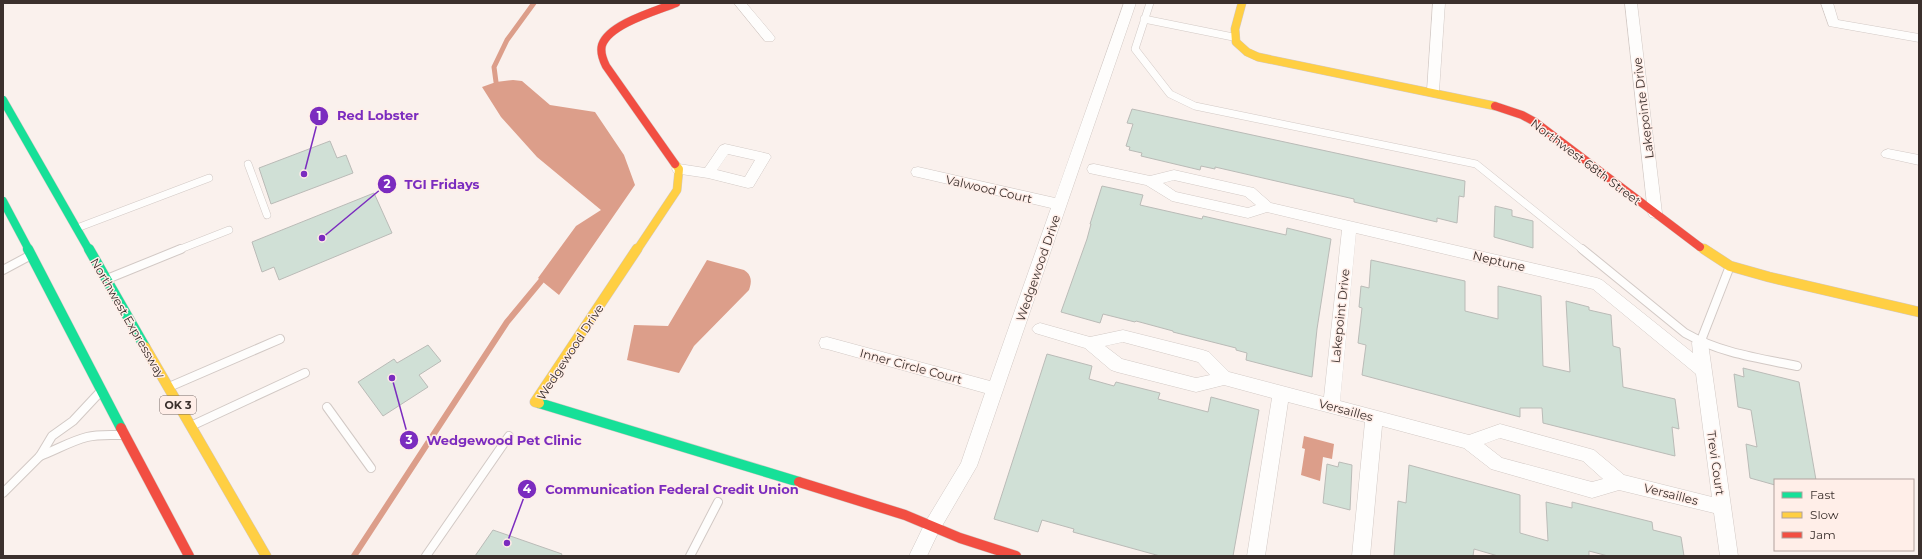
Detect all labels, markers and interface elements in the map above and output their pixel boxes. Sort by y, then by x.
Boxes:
street label: Lakepointe Drive [1629,57,1657,159]
callout: Red Lobster [309,103,427,128]
text: Red Lobster [337,107,419,123]
text: 1 [317,108,321,123]
street label: Northwest 68th Street [1528,116,1644,208]
callout: TGI Fridays [377,172,488,197]
street label: Valwood Court [944,172,1034,206]
text: 2 [383,176,391,191]
text: TGI Fridays [405,176,480,192]
street label: Wedgewood Drive [1013,213,1063,323]
street label: Neptune [1471,248,1527,274]
street label: Northwest Expressway [87,255,169,381]
street label: Lakepoint Drive [1328,268,1352,364]
street label: Wedgewood Drive [533,301,607,403]
street label: Inner Circle Court [858,345,964,387]
road number: OK 3 [160,396,196,414]
street label: Versailles [1317,396,1375,424]
callout: Wedgewood Pet Clinic [399,428,590,453]
street label: Trevi Court [1704,430,1728,496]
text: 3 [404,432,413,447]
text: Wedgewood Pet Clinic [426,432,582,448]
callout: Communication Federal Credit Union [517,477,807,502]
legend [1774,479,1914,551]
street label: Versailles [1642,480,1700,508]
text: 4 [523,481,532,496]
text: Communication Federal Credit Union [545,481,799,497]
text: Fast [1810,487,1835,502]
text: Slow [1810,507,1839,522]
text: Jam [1809,527,1836,542]

